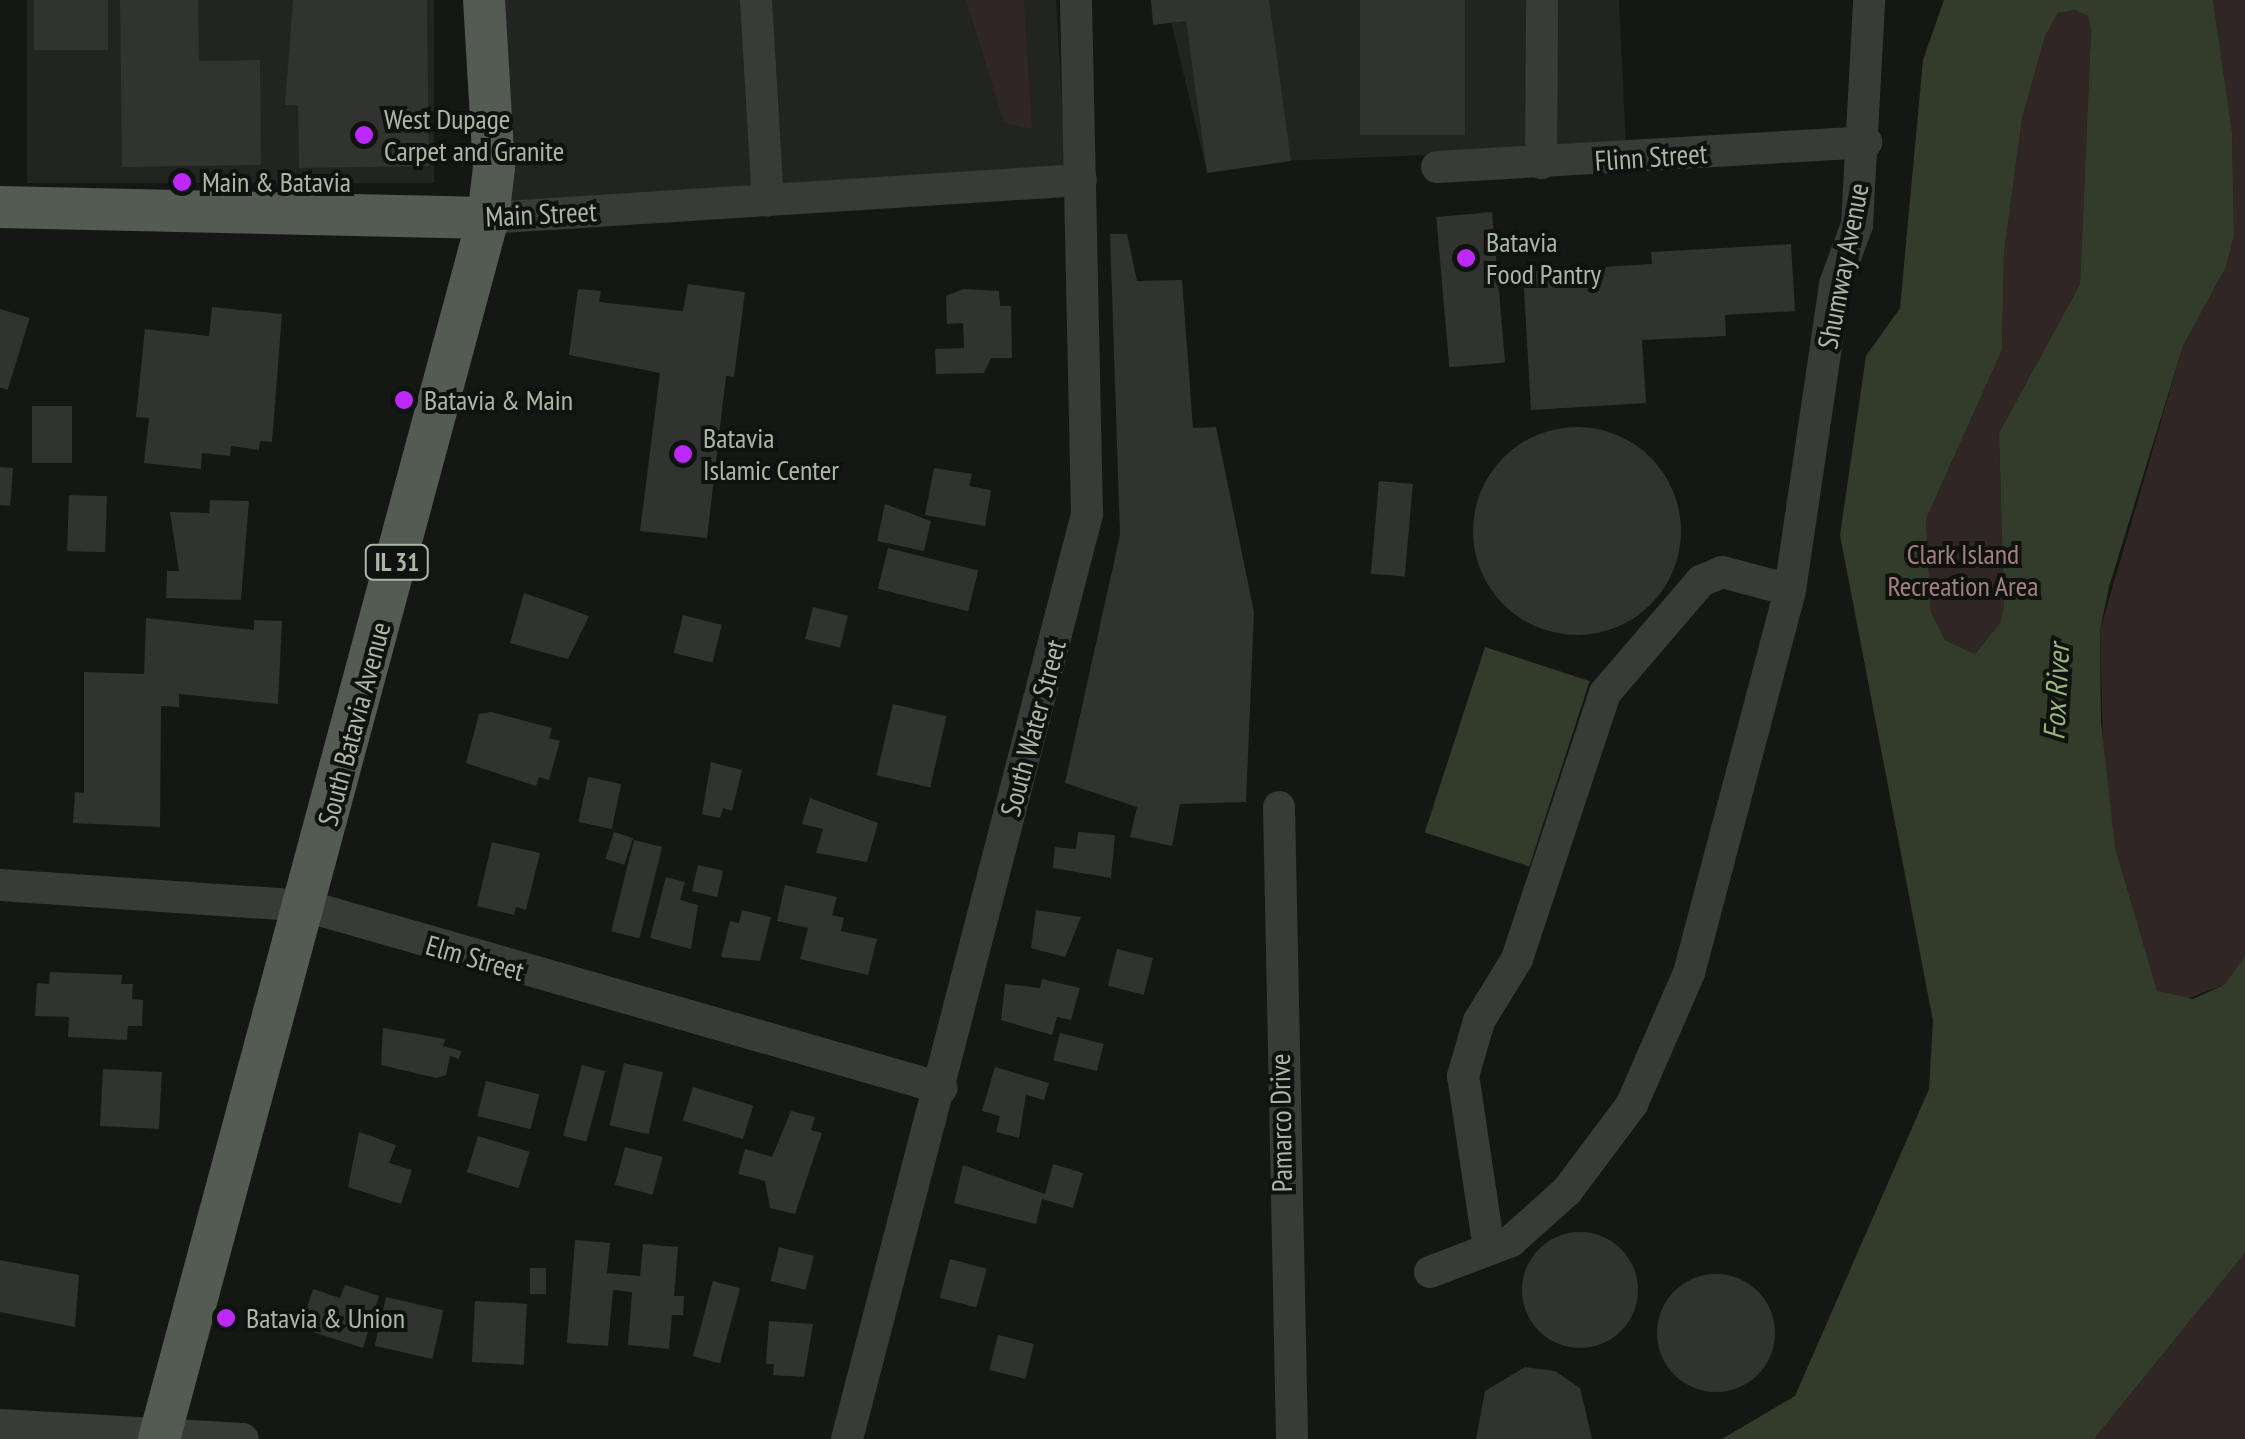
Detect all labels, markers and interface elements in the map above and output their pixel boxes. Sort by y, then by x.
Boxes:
place label: West Dupage Carpet and Granite [384,102,564,168]
marker: West Dupage Carpet and Granite [353,124,375,146]
street label: Flinn Street [1594,136,1708,178]
place label: Main & Batavia [202,165,351,199]
marker: Main & Batavia [171,171,193,193]
street label: Shumway Avenue [1810,180,1876,352]
street label: Main Street [485,194,597,234]
place label: Batavia Food Pantry [1486,225,1601,291]
marker: Batavia Food Pantry [1455,247,1477,269]
place label: Batavia & Main [424,383,573,417]
marker: Batavia & Main [393,389,415,411]
place label: Batavia Islamic Center [703,421,840,487]
marker: Batavia Islamic Center [672,443,694,465]
park label: Clark Island Recreation Area [1887,537,2039,603]
road number: IL 31 [362,542,432,582]
street label: South Batavia Avenue [311,618,397,830]
street label: South Water Street [993,636,1073,820]
water label: Fox River [2035,643,2077,741]
street label: Elm Street [422,928,528,988]
street label: Pamarco Drive [1263,1053,1299,1193]
place label: Batavia & Union [246,1301,405,1335]
marker: Batavia & Union [215,1307,237,1329]

